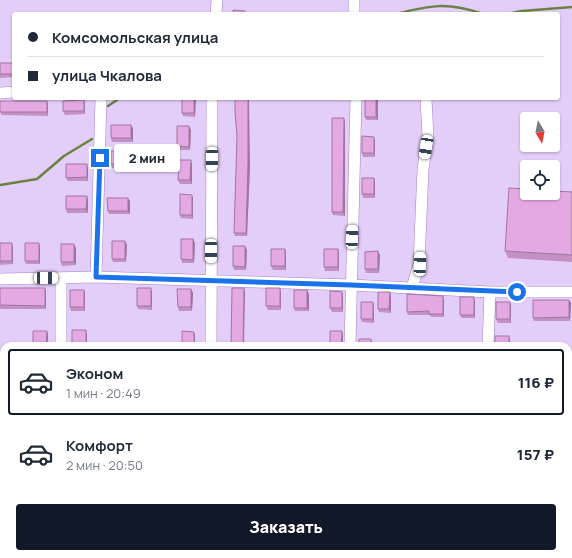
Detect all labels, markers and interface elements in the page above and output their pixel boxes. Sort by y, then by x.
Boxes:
text: Комсомольская улица [52,27,218,48]
text: улица Чкалова [52,65,162,86]
north arrow [520,112,560,152]
map controls [520,112,560,200]
car [418,134,434,160]
callout: 2 мин [114,144,180,172]
car [206,147,218,171]
route end [91,149,109,167]
text: 2 мин [129,149,165,167]
button: locate [520,160,560,200]
car [346,225,358,249]
car [205,239,217,263]
car [414,252,426,276]
car [34,272,58,284]
route start [508,283,526,301]
text: Эконом [66,363,123,384]
icon: car [18,364,54,400]
text: 116 ₽ [518,372,554,393]
text: 1 мин · 20:49 [66,384,141,402]
text: Комфорт [66,435,133,456]
icon: car [18,436,54,472]
text: 157 ₽ [517,444,554,465]
text: 2 мин · 20:50 [66,456,143,474]
button: Заказать [16,504,556,550]

